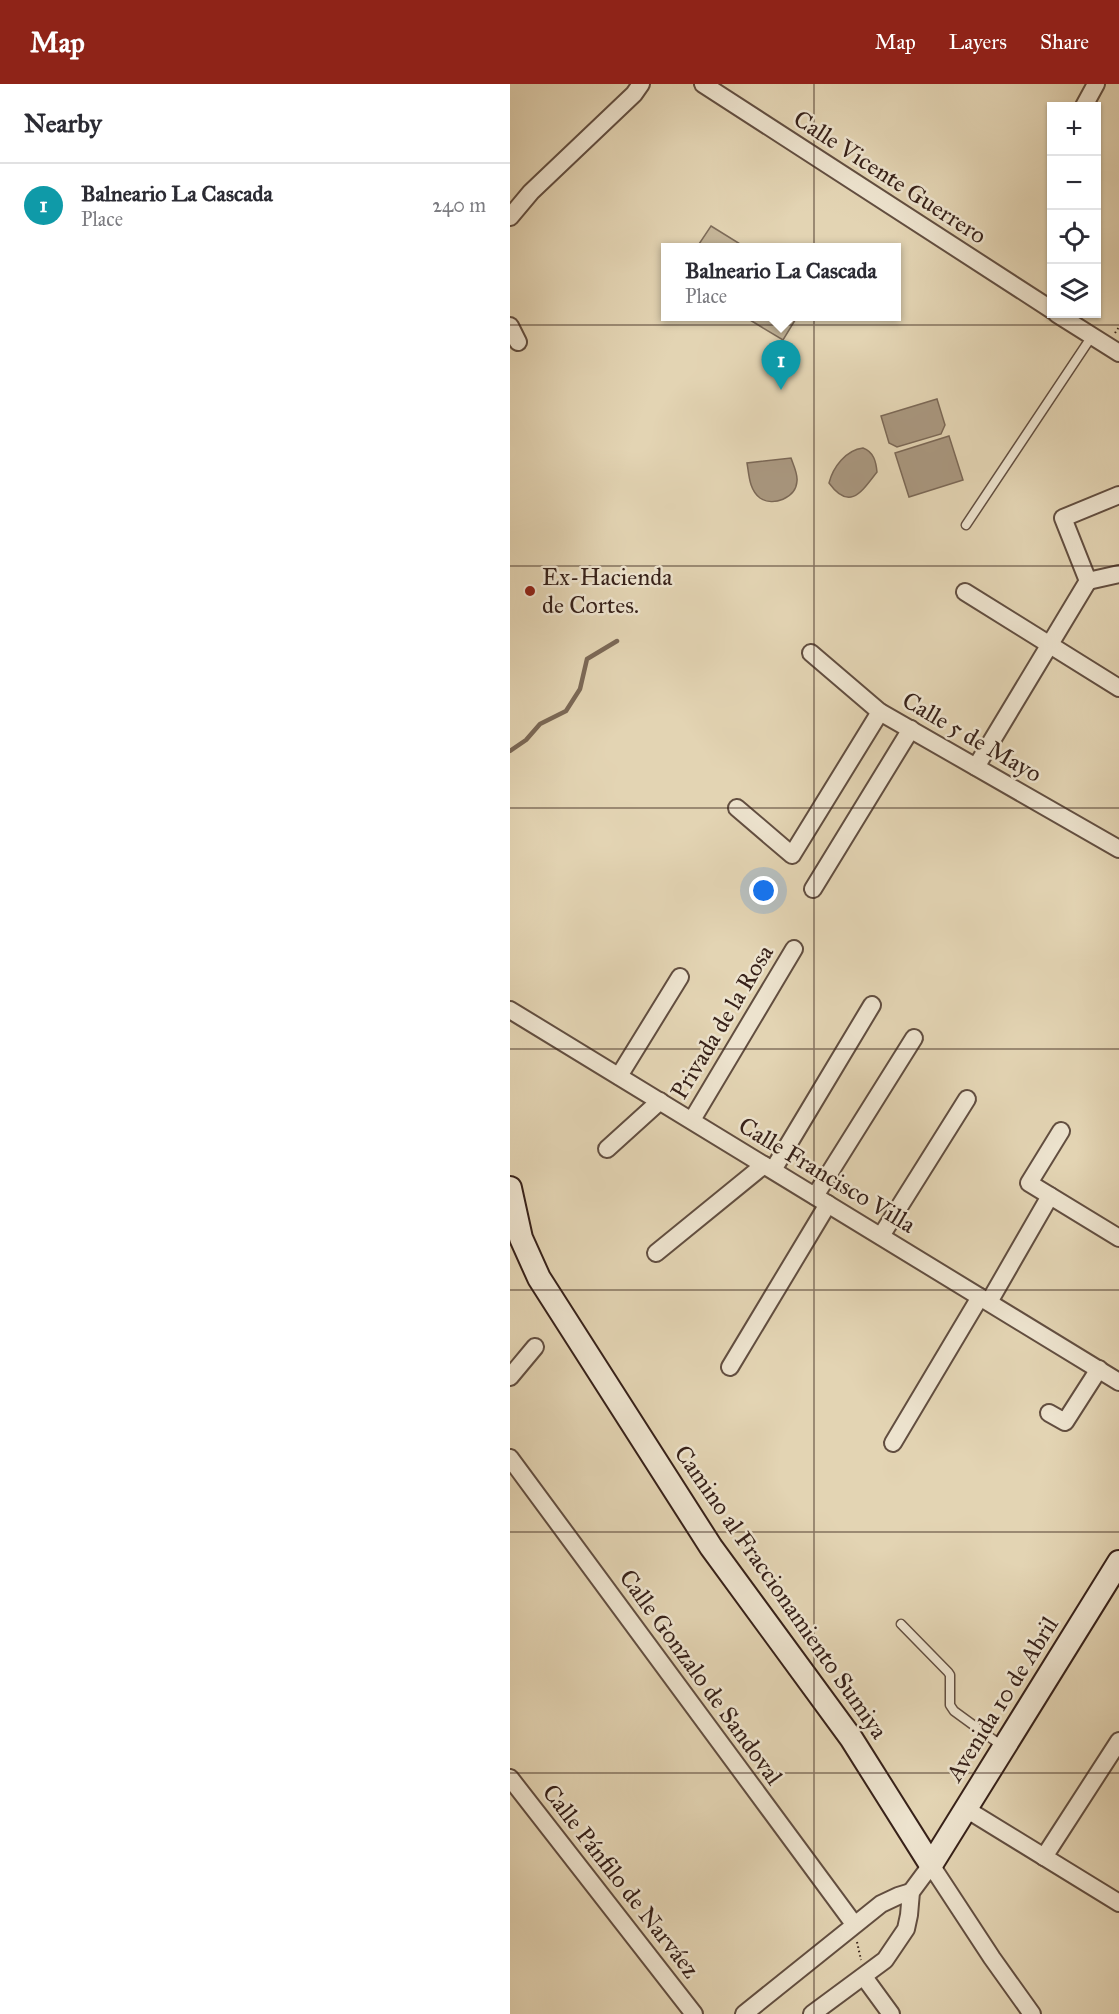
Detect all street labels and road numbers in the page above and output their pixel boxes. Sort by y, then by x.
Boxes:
street label: Calle Vicente Guerrero [788,103,992,251]
street label: Calle 5 de Mayo [897,685,1047,789]
street label: Privada de la Rosa [664,939,780,1105]
street label: Calle Francisco Villa [733,1110,922,1240]
street label: Camino al Fraccionamiento Sumiya [668,1439,895,1745]
street label: Calle Gonzalo de Sandoval [613,1563,789,1791]
street label: Avenida 10 de Abril [939,1611,1065,1788]
street label: Calle Pánfilo de Narváez [536,1778,706,1984]

